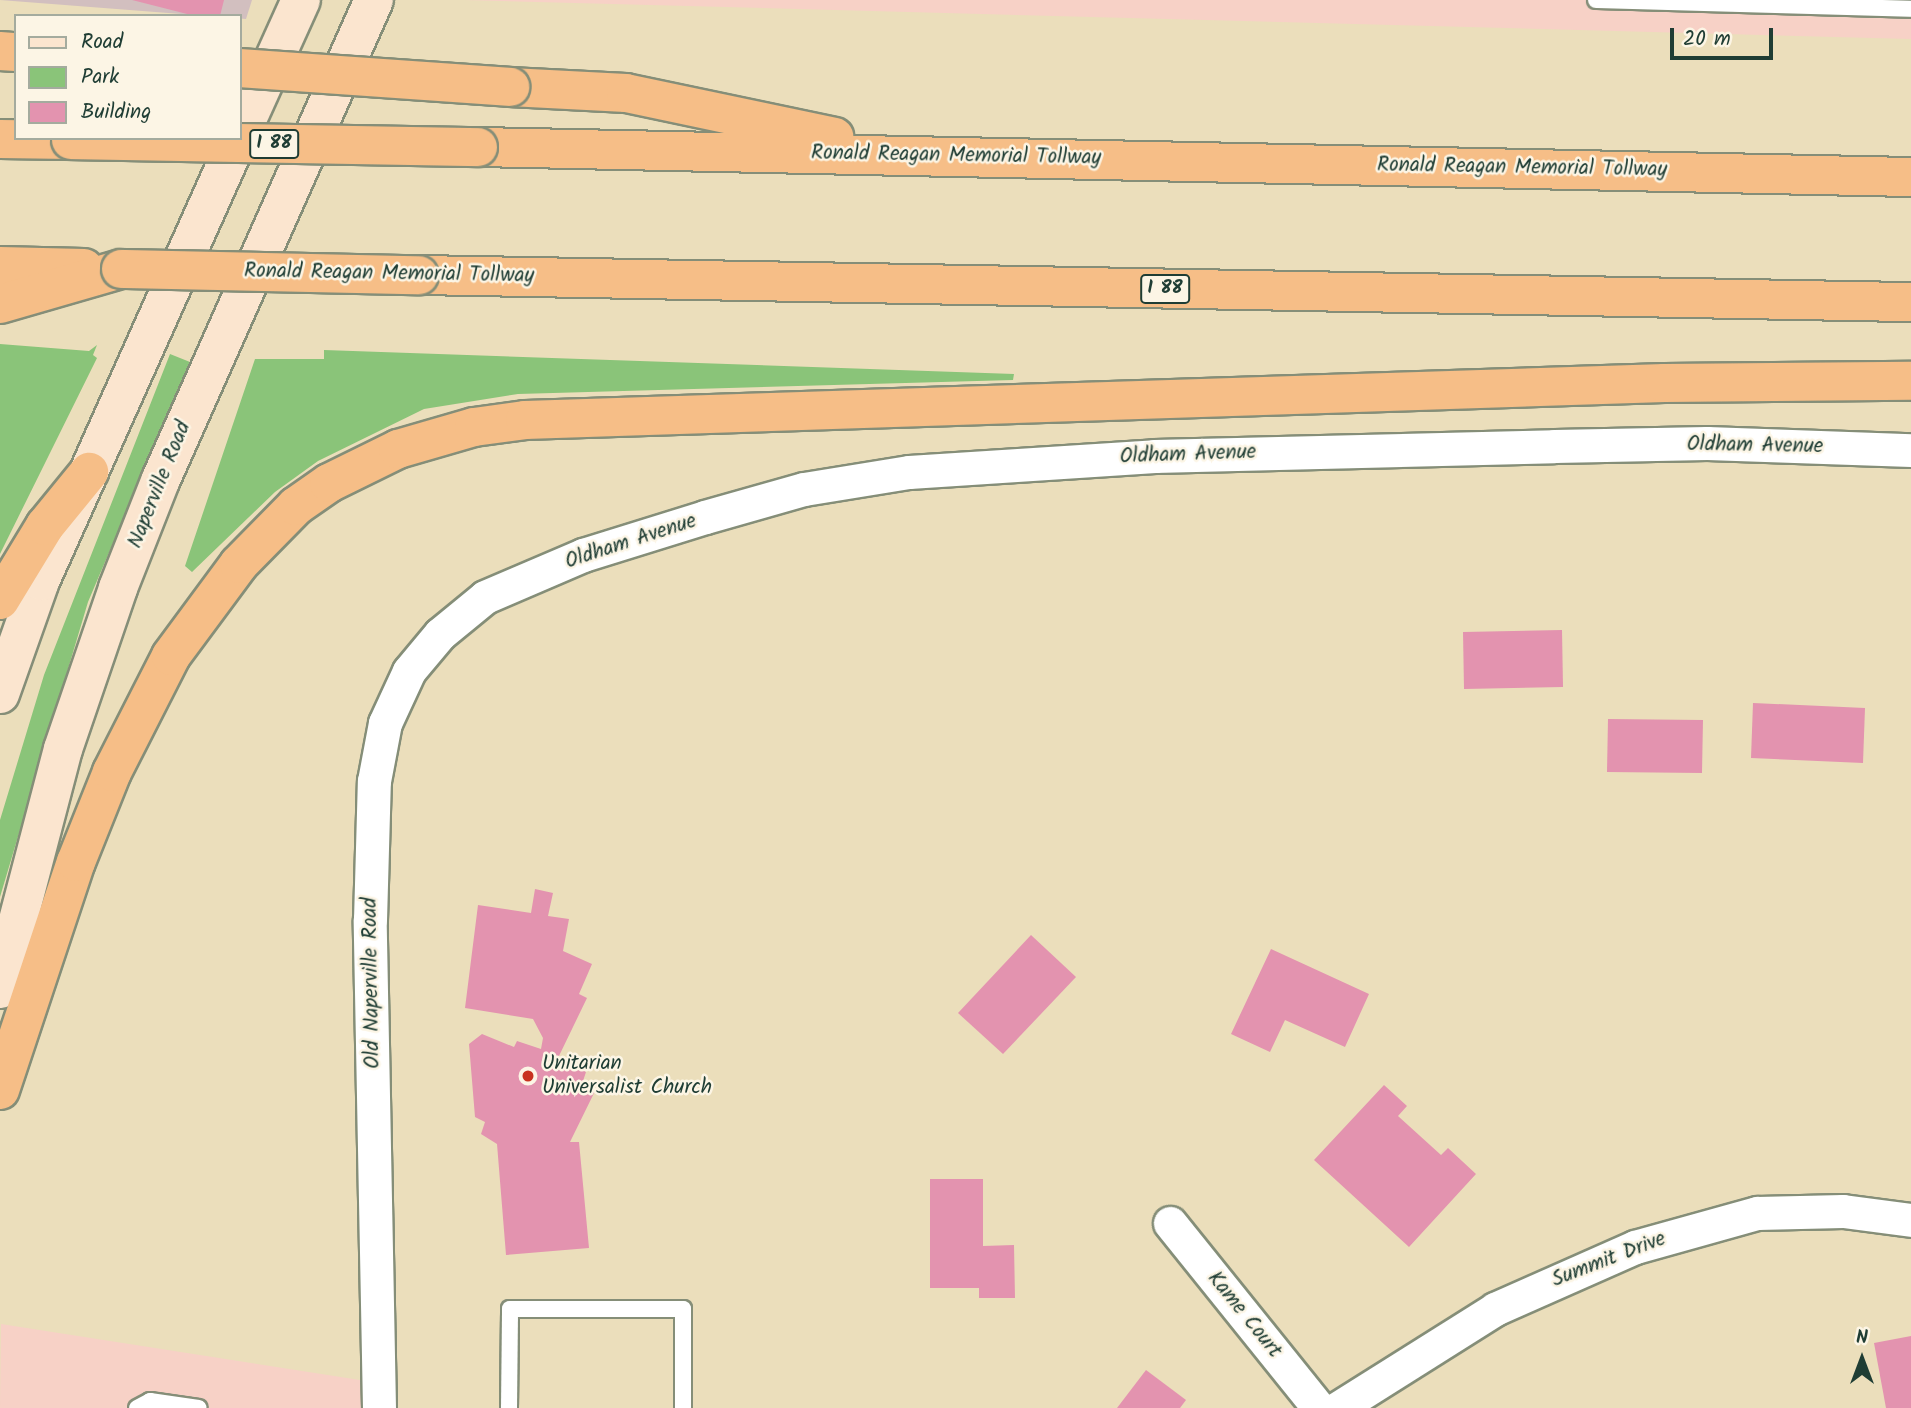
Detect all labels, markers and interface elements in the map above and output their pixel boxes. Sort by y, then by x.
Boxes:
legend [14,14,242,140]
scale bar [1673,14,1776,58]
text: 20 m [1683,23,1731,56]
text: Road [81,26,123,59]
text: Park [81,61,119,94]
text: Building [81,96,151,129]
road number: I 88 [248,128,300,160]
street label: Ronald Reagan Memorial Tollway [811,141,1101,171]
street label: Ronald Reagan Memorial Tollway [1377,153,1667,183]
street label: Ronald Reagan Memorial Tollway [244,259,534,289]
road number: I 88 [1139,274,1191,304]
street label: Naperville Road [123,418,197,552]
street label: Oldham Avenue [1687,432,1823,460]
street label: Oldham Avenue [1119,440,1257,470]
street label: Oldham Avenue [562,509,700,575]
street label: Old Naperville Road [358,897,386,1069]
place label: Unitarian Universalist Church [542,1051,712,1101]
marker: Unitarian Universalist Church [520,1068,536,1084]
street label: Summit Drive [1548,1227,1670,1293]
street label: Kame Court [1201,1267,1287,1363]
text: N [1856,1323,1868,1353]
north arrow [1827,1324,1897,1394]

